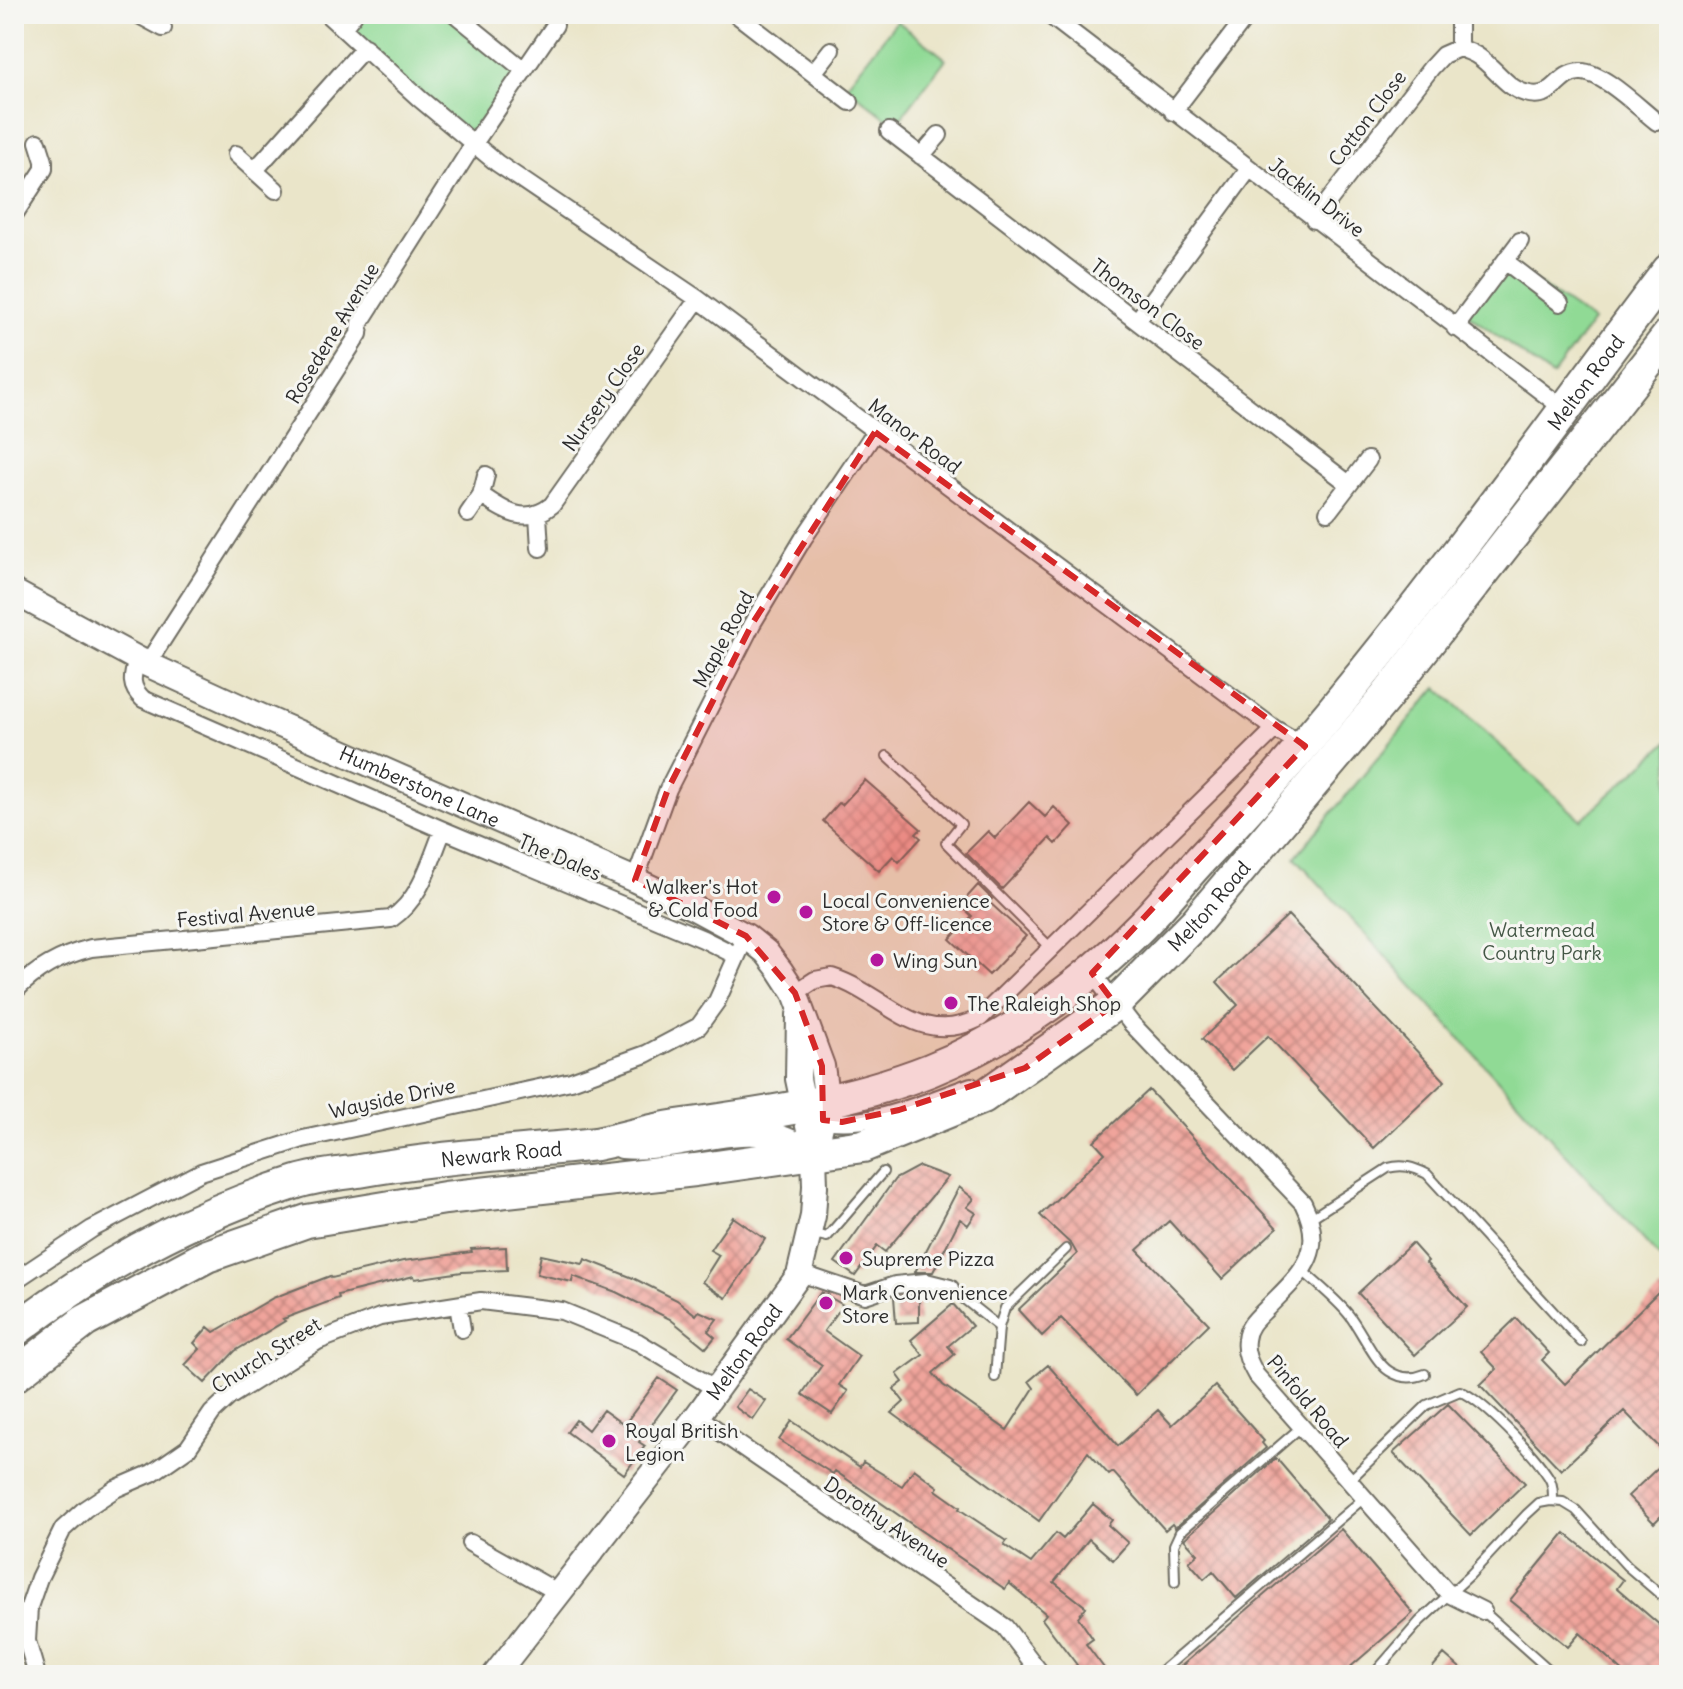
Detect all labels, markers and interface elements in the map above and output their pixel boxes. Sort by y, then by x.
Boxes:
street label: Cotton Close [1323,65,1411,171]
street label: Jacklin Drive [1264,152,1370,242]
street label: Thomson Close [1086,253,1210,355]
street label: Rosedene Avenue [280,258,384,408]
street label: Melton Road [1542,329,1629,435]
street label: Nursery Close [556,338,650,456]
street label: Manor Road [863,393,967,479]
street label: Maple Road [687,586,759,692]
street label: Humberstone Lane [336,740,504,832]
street label: The Dales [515,828,605,886]
street label: Melton Road [1162,855,1255,956]
place label: Walker's Hot & Cold Food [646,874,758,922]
marker: Walker's Hot & Cold Food [765,888,783,906]
place label: Local Convenience Store & Off-licence [822,888,992,936]
street label: Festival Avenue [176,896,316,932]
marker: Local Convenience Store & Off-licence [797,903,815,921]
park label: Watermead Country Park [1482,917,1602,965]
place label: Wing Sun [893,948,978,973]
marker: Wing Sun [868,951,886,969]
place label: The Raleigh Shop [967,991,1121,1016]
marker: The Raleigh Shop [942,994,960,1012]
street label: Wayside Drive [327,1072,457,1124]
street label: Newark Road [439,1135,563,1172]
place label: Supreme Pizza [862,1246,995,1271]
marker: Supreme Pizza [837,1249,855,1267]
place label: Mark Convenience Store [842,1280,1008,1328]
marker: Mark Convenience Store [817,1294,835,1312]
street label: Melton Road [700,1298,787,1405]
street label: Church Street [207,1311,325,1398]
street label: Pinfold Road [1262,1350,1354,1453]
place label: Royal British Legion [625,1418,738,1466]
marker: Royal British Legion [600,1432,618,1450]
street label: Dorothy Avenue [820,1471,954,1573]

